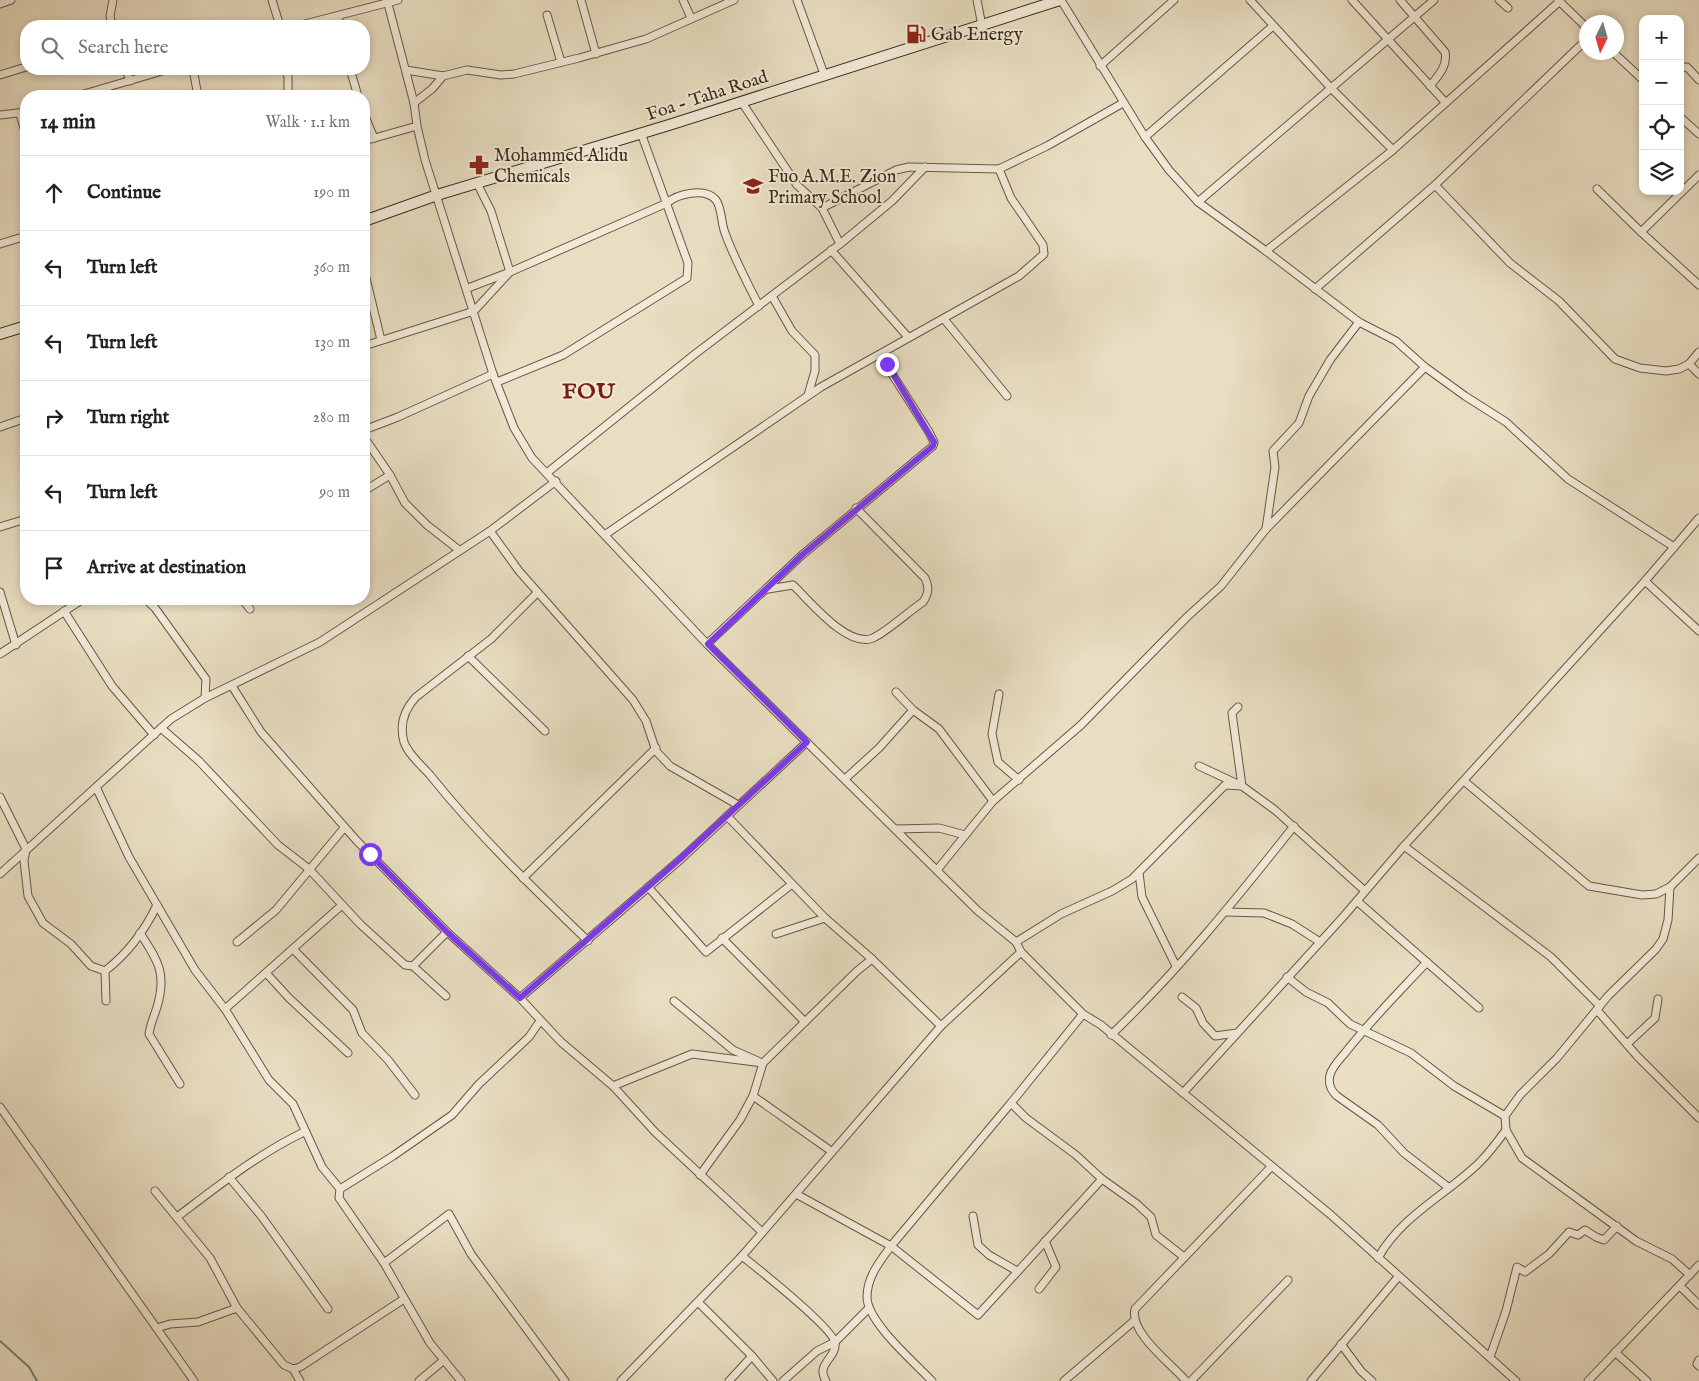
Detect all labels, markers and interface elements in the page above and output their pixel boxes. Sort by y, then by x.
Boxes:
north arrow [1579,15,1624,60]
map controls [1639,15,1684,195]
button: + [1639,15,1684,60]
search box [20,20,370,75]
fuel station icon: Gab Energy [905,23,927,45]
place label: Gab Energy [931,24,1023,47]
icon: search [38,34,66,62]
text: Search here [78,36,169,60]
button: − [1639,60,1684,105]
street label: Foa - Taha Road [644,66,772,127]
button: locate [1639,105,1684,150]
text: 14 min [40,109,96,136]
text: Walk · 1.1 km [266,113,350,133]
place label: Mohammed Alidu Chemicals [494,145,628,189]
button: layers [1639,150,1684,195]
pharmacy icon: Mohammed Alidu Chemicals [468,154,490,176]
place label: Fuo A.M.E. Zion Primary School [768,166,897,210]
school or university icon: Fuo A.M.E. Zion Primary School [742,175,764,197]
icon: ahead [40,179,68,207]
text: Continue [87,181,161,205]
text: 190 m [313,183,350,203]
icon: left [40,254,68,282]
text: Turn left [87,256,158,280]
text: 360 m [314,258,350,278]
icon: left [40,329,68,357]
text: Turn left [87,331,158,355]
text: 130 m [314,333,350,353]
route end [876,353,899,376]
district label: FOU [562,378,616,406]
icon: right [40,404,68,432]
text: Turn right [87,406,169,430]
text: 280 m [313,408,350,428]
icon: left [40,479,68,507]
text: Turn left [87,481,158,505]
text: 90 m [319,483,350,503]
icon: arrive [40,554,68,582]
text: Arrive at destination [87,556,246,580]
route start [359,843,382,866]

